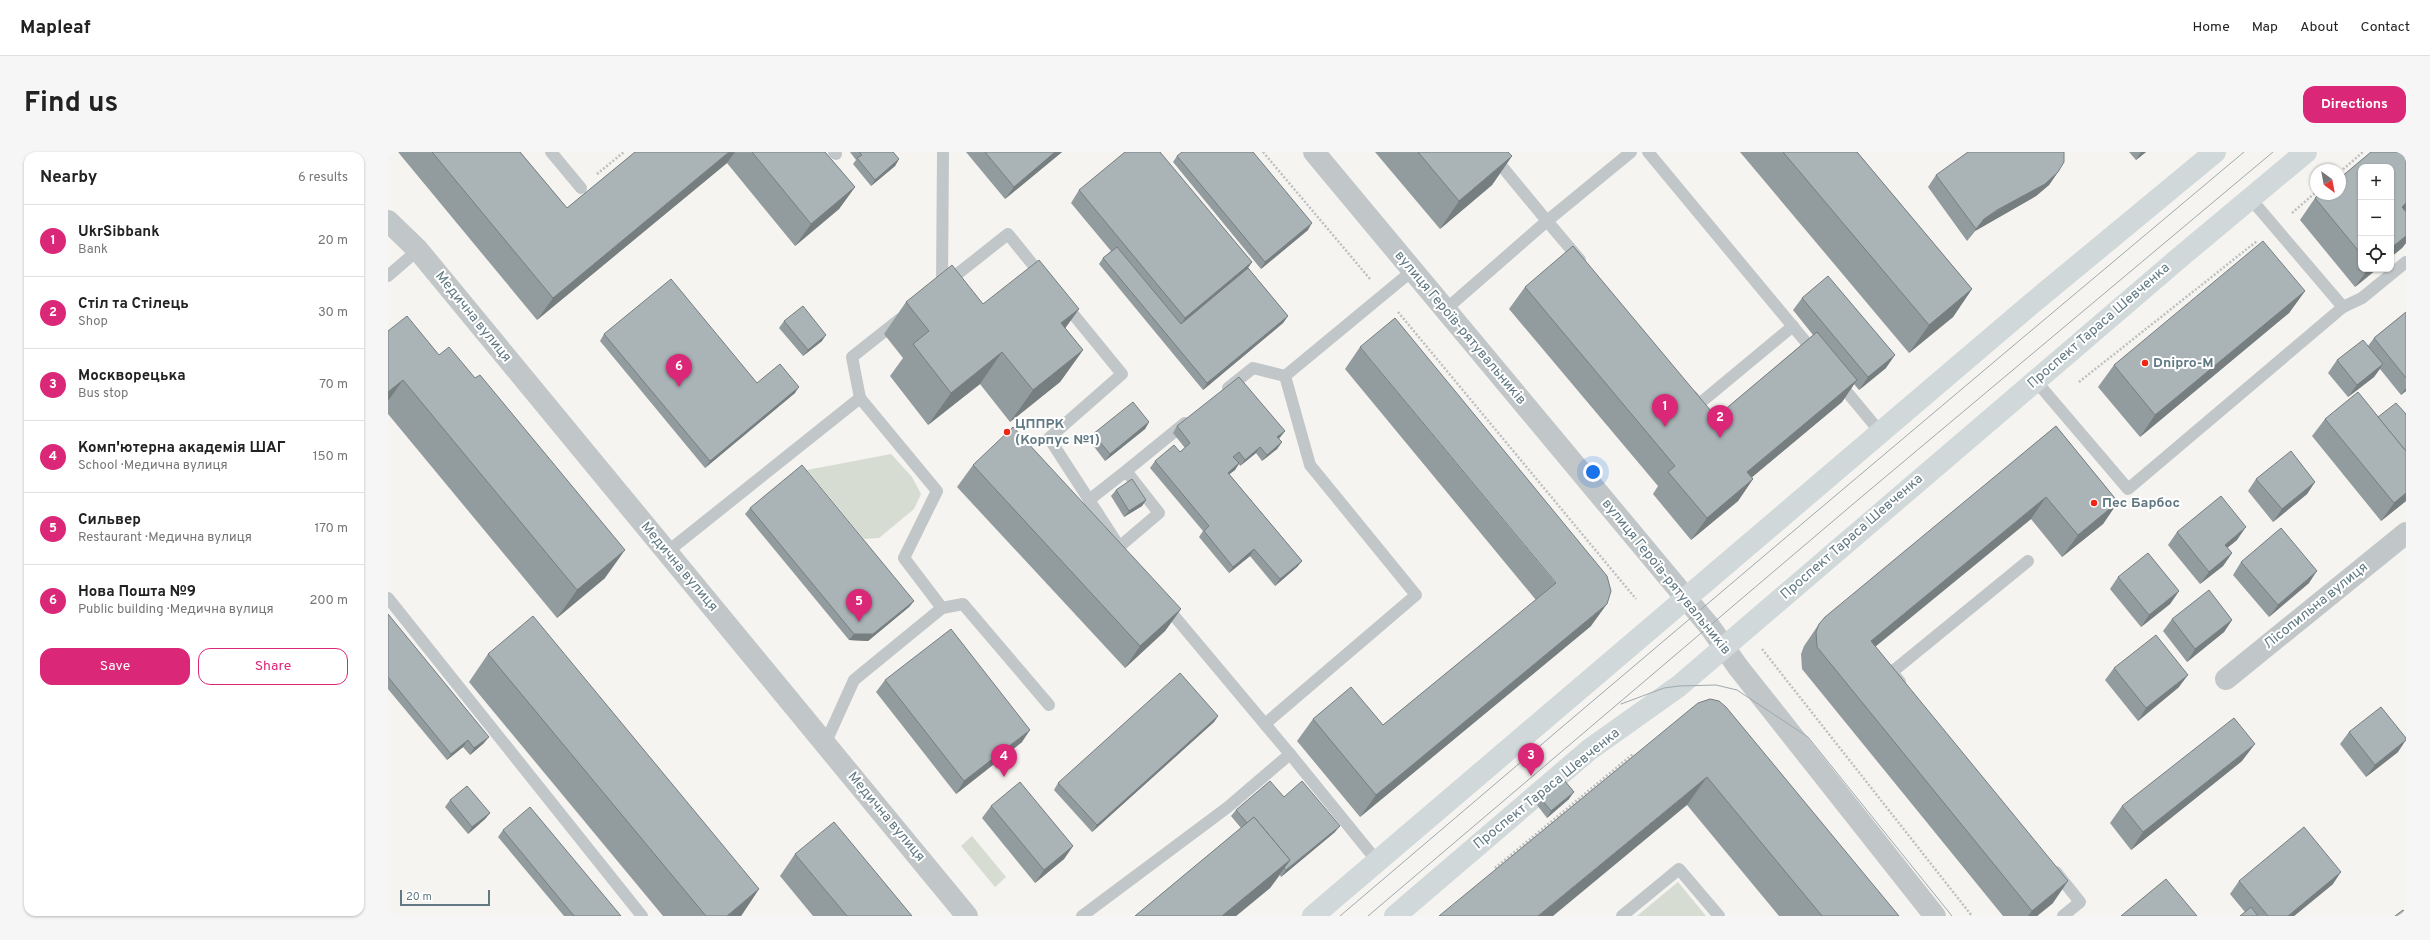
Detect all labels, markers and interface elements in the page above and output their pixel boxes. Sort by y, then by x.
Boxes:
text: Mapleaf [20,16,91,40]
text: Home [2193,19,2230,36]
text: Map [2252,19,2278,36]
text: About [2300,19,2339,36]
text: Contact [2361,19,2410,36]
text: Find us [24,86,118,122]
button: Directions [2303,86,2406,123]
north arrow [2310,164,2346,200]
map controls [2358,164,2394,272]
button: + [2358,164,2394,200]
text: Nearby [40,167,97,189]
text: 6 results [298,170,348,186]
button: − [2358,200,2394,236]
text: UkrSibbank [78,223,160,242]
text: 1 [50,233,56,249]
text: 20 m [318,233,348,249]
button: locate [2358,236,2394,272]
text: Bank [78,242,108,258]
street label: вулиця Героїв-рятувальників [1391,248,1529,408]
street label: Проспект Тараса Шевченка [2024,260,2174,392]
street label: Медична вулиця [431,268,515,366]
text: Стіл та Стілець [78,295,189,314]
text: 2 [49,305,57,321]
text: 30 m [318,305,348,321]
text: Shop [78,314,108,330]
pin: 6 [666,354,692,387]
place label: Dnipro-M [2153,355,2214,372]
marker: Dnipro-M [2140,358,2150,368]
text: Москворецька [78,367,186,386]
text: 3 [49,377,57,393]
text: 70 m [319,377,348,393]
text: Bus stop [78,386,128,402]
pin: 1 [1652,394,1678,427]
pin: 2 [1707,405,1733,438]
place label: ЦППРК (Корпус №1) [1015,416,1100,449]
marker: ЦППРК (Корпус №1) [1002,427,1012,437]
text: Комп'ютерна академія ШАГ [78,439,286,458]
text: 4 [49,449,57,465]
text: 150 m [313,449,348,465]
text: School · Медична вулиця [78,458,228,474]
your location [1583,462,1603,482]
street label: Проспект Тараса Шевченка [1777,471,1927,603]
place label: Пес Барбос [2102,495,2180,512]
street label: вулиця Героїв-рятувальників [1598,496,1734,658]
marker: Пес Барбос [2089,498,2099,508]
text: Сильвер [78,511,141,530]
street label: Медична вулиця [637,519,721,615]
text: 5 [49,521,57,537]
text: 170 m [314,521,348,537]
text: Restaurant · Медична вулиця [78,530,252,546]
street label: Лісопильна вулиця [2260,559,2372,653]
text: Нова Пошта №9 [78,583,196,602]
pin: 5 [846,589,872,622]
text: 6 [49,593,57,609]
text: 200 m [309,593,348,609]
text: Public building · Медична вулиця [78,602,274,618]
button: Save [40,648,190,685]
button: Share [198,648,348,685]
street label: Проспект Тараса Шевченка [1471,725,1623,853]
pin: 3 [1518,743,1544,776]
pin: 4 [991,744,1017,777]
street label: Медична вулиця [844,769,928,865]
scale bar [400,888,490,907]
text: 20 m [406,890,432,904]

